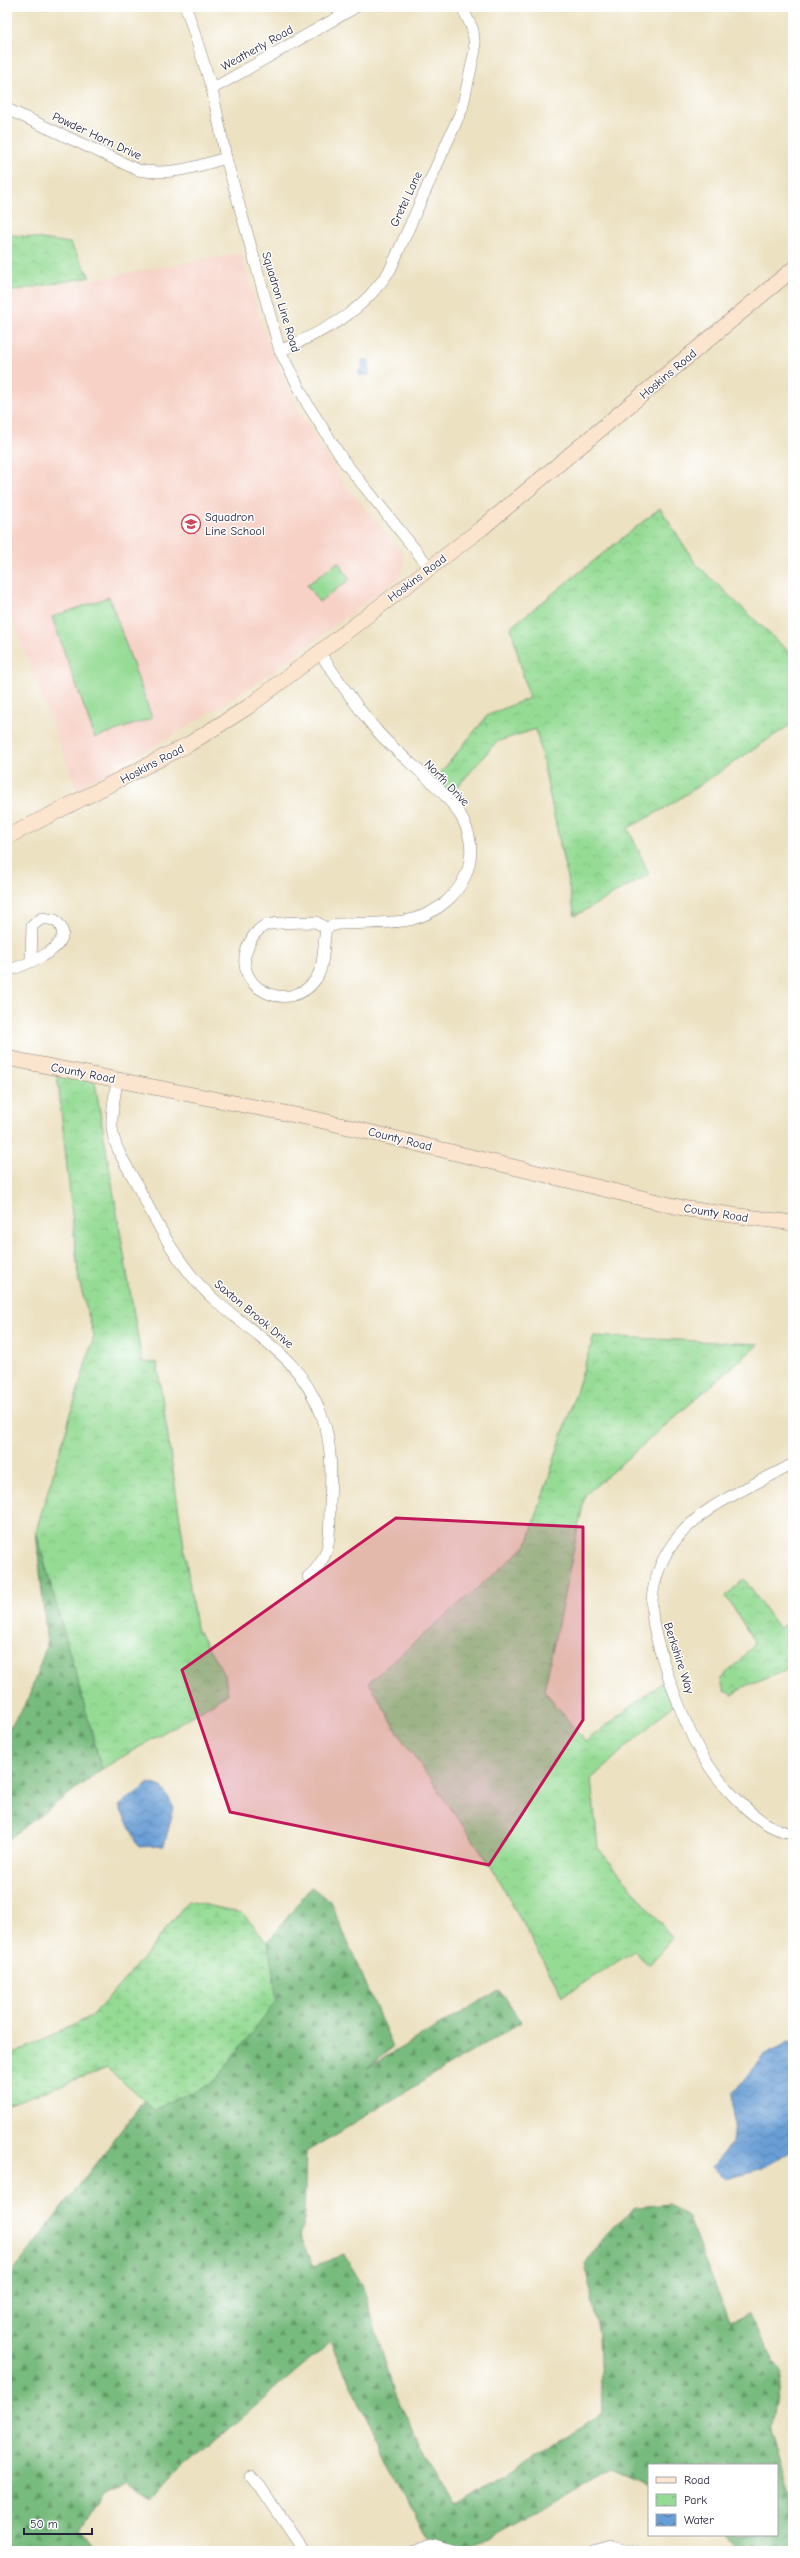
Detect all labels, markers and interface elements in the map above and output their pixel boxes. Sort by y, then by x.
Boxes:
street label: Weatherly Road [218,22,296,74]
street label: Powder Horn Drive [50,109,144,163]
street label: Gretel Lane [387,169,425,229]
street label: Squadron Line Road [259,250,303,354]
street label: Hoskins Road [637,346,699,402]
place label: Squadron Line School [205,510,265,538]
school or university icon: Squadron Line School [180,513,202,535]
street label: Hoskins Road [385,551,449,605]
street label: Hoskins Road [118,741,186,787]
street label: North Drive [422,757,472,809]
street label: County Road [50,1060,116,1086]
street label: County Road [367,1124,433,1154]
street label: County Road [683,1201,749,1225]
street label: Saxton Brook Drive [212,1277,296,1351]
street label: Berkshire Way [661,1621,697,1696]
legend [648,2464,778,2536]
text: Road [684,2473,710,2487]
text: Park [684,2493,707,2507]
scale bar [24,2510,92,2536]
text: Water [684,2513,714,2527]
text: 50 m [30,2517,58,2531]

